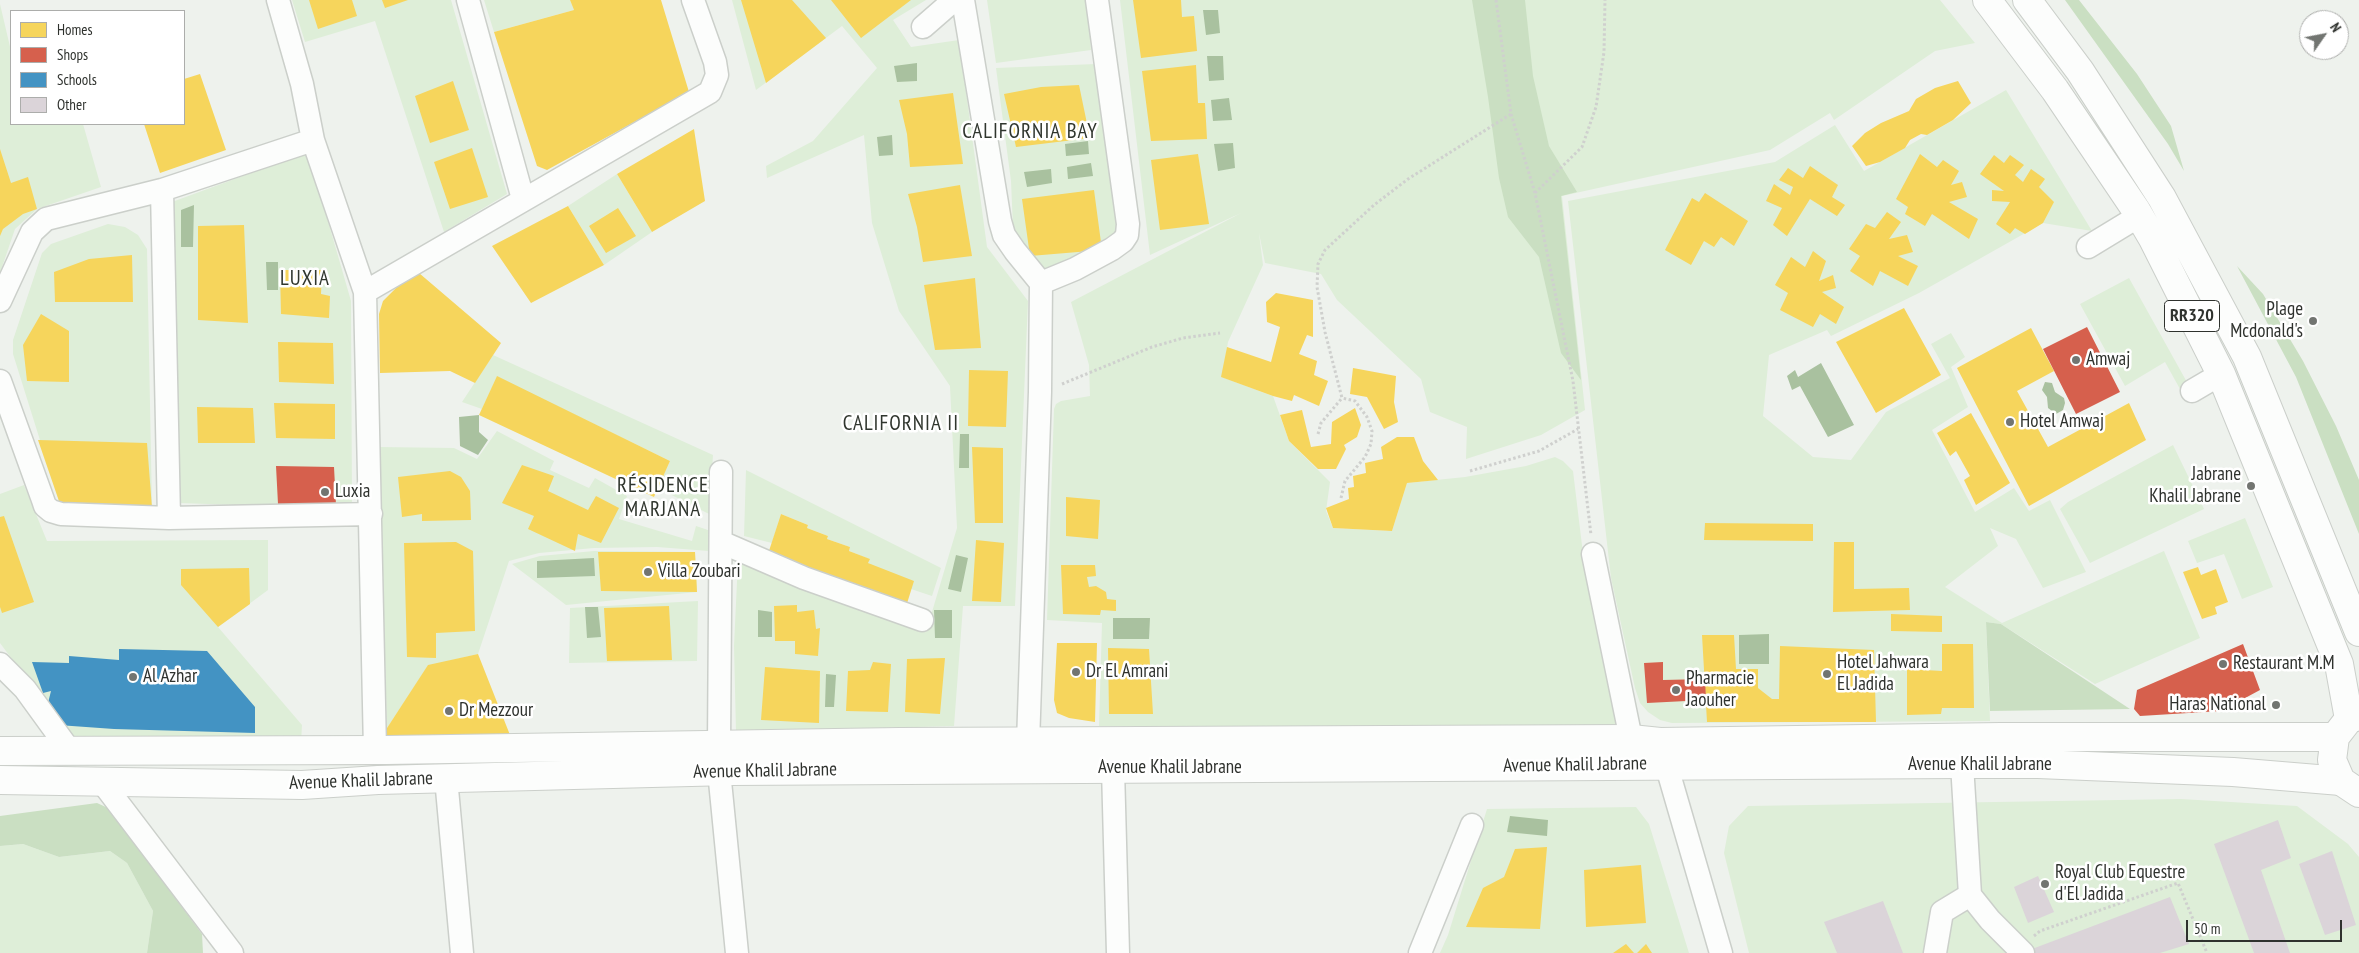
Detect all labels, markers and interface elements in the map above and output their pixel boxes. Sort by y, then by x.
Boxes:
legend [10,10,185,125]
north arrow [2299,10,2349,60]
text: N [2326,19,2345,35]
text: Homes [57,20,93,39]
text: Shops [57,45,88,64]
text: Schools [57,70,97,89]
text: Other [57,95,86,114]
district label: CALIFORNIA BAY [960,119,1100,145]
district label: LUXIA [279,266,331,292]
place label: Plage Mcdonald's [2230,299,2303,343]
road number: RR320 [2164,300,2220,332]
marker: Plage Mcdonald's [2307,315,2319,327]
place label: Amwaj [2086,349,2130,371]
marker: Amwaj [2070,354,2082,366]
district label: CALIFORNIA II [841,411,961,437]
place label: Hotel Amwaj [2020,411,2104,433]
marker: Hotel Amwaj [2004,416,2016,428]
place label: Jabrane Khalil Jabrane [2149,464,2241,508]
district label: RÉSIDENCE MARJANA [616,473,710,523]
marker: Jabrane Khalil Jabrane [2245,480,2257,492]
place label: Luxia [335,481,370,503]
marker: Luxia [319,486,331,498]
place label: Villa Zoubari [658,561,741,583]
marker: Villa Zoubari [642,566,654,578]
place label: Hotel Jahwara El Jadida [1837,652,1929,696]
place label: Restaurant M.M [2233,653,2335,675]
marker: Restaurant M.M [2217,658,2229,670]
place label: Dr El Amrani [1086,661,1168,683]
place label: Al Azhar [143,666,197,688]
marker: Dr El Amrani [1070,666,1082,678]
place label: Pharmacie Jaouher [1686,668,1754,712]
marker: Hotel Jahwara El Jadida [1821,668,1833,680]
marker: Al Azhar [127,671,139,683]
marker: Pharmacie Jaouher [1670,684,1682,696]
place label: Haras National [2169,694,2266,716]
marker: Haras National [2270,699,2282,711]
place label: Dr Mezzour [459,700,533,722]
marker: Dr Mezzour [443,705,455,717]
street label: Avenue Khalil Jabrane [1503,752,1647,778]
street label: Avenue Khalil Jabrane [1908,754,2052,776]
street label: Avenue Khalil Jabrane [1098,757,1242,779]
street label: Avenue Khalil Jabrane [693,758,837,784]
street label: Avenue Khalil Jabrane [289,767,433,795]
place label: Royal Club Equestre d'El Jadida [2055,862,2185,906]
marker: Royal Club Equestre d'El Jadida [2039,878,2051,890]
scale bar [2189,910,2345,942]
text: 50 m [2194,919,2220,938]

